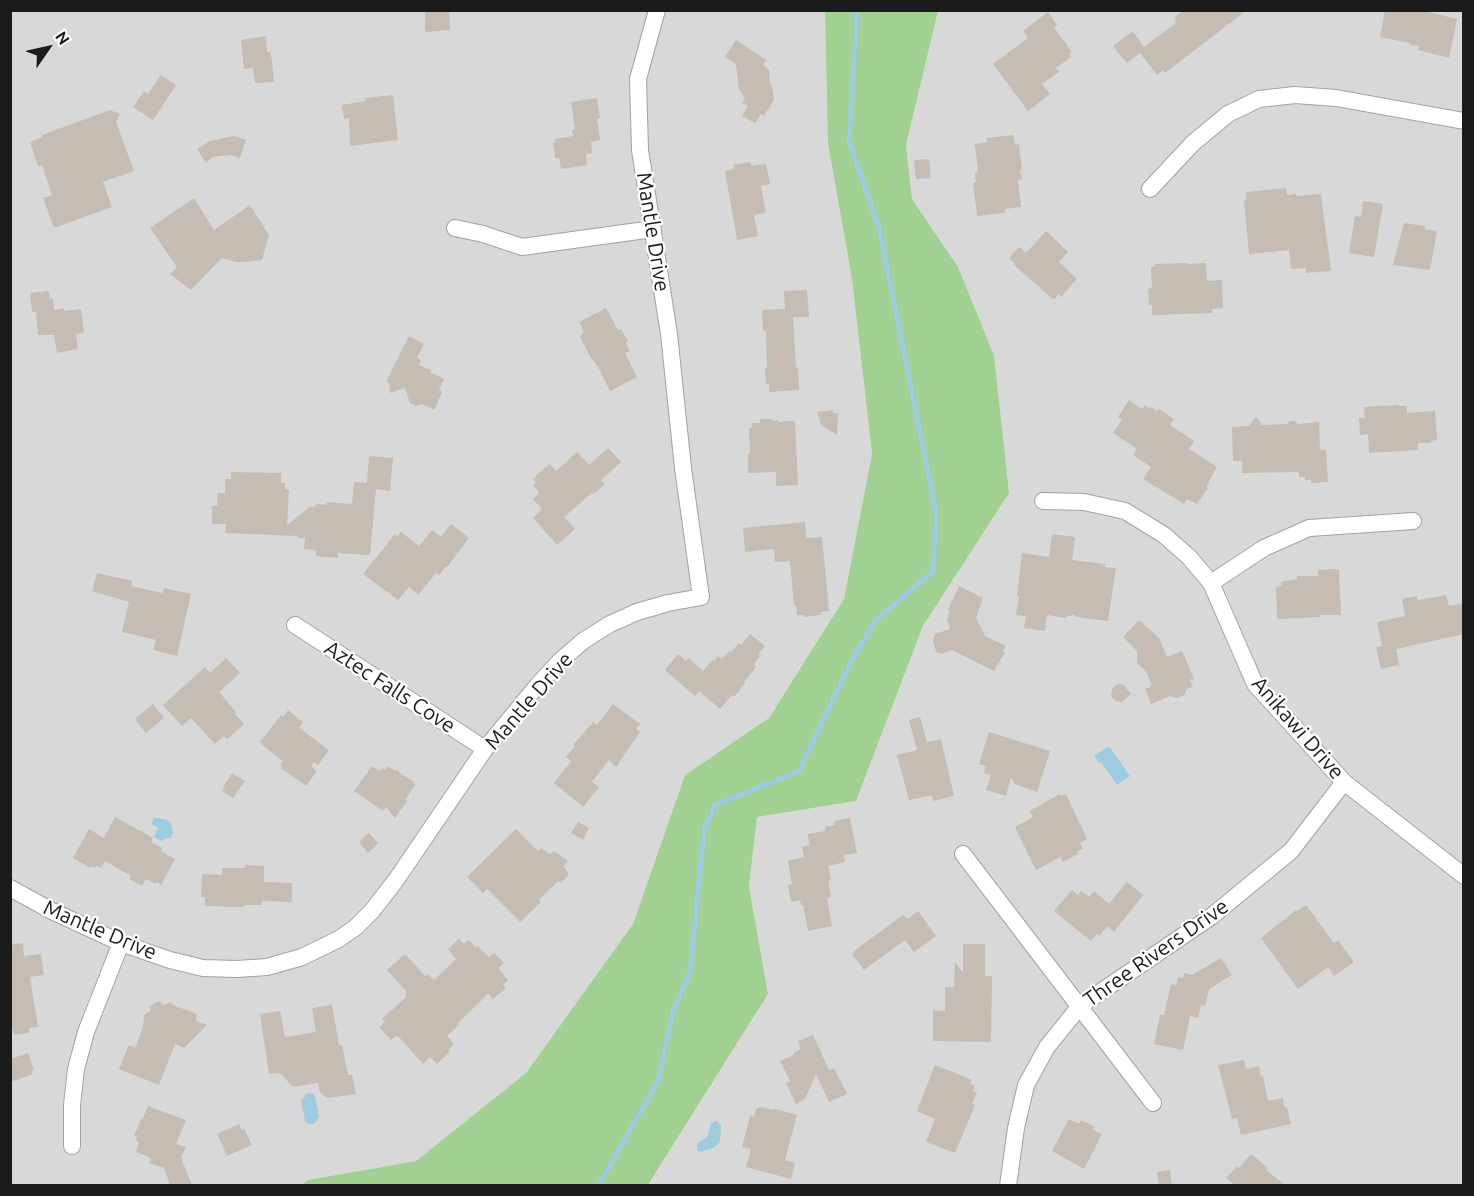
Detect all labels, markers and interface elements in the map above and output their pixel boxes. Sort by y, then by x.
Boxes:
north arrow [18,18,78,78]
text: N [52,28,74,48]
street label: Mantle Drive [631,170,675,294]
street label: Aztec Falls Cove [320,635,460,739]
street label: Mantle Drive [480,647,578,755]
street label: Anikawi Drive [1247,671,1349,785]
street label: Three Rivers Drive [1079,894,1233,1012]
street label: Mantle Drive [39,895,161,965]

